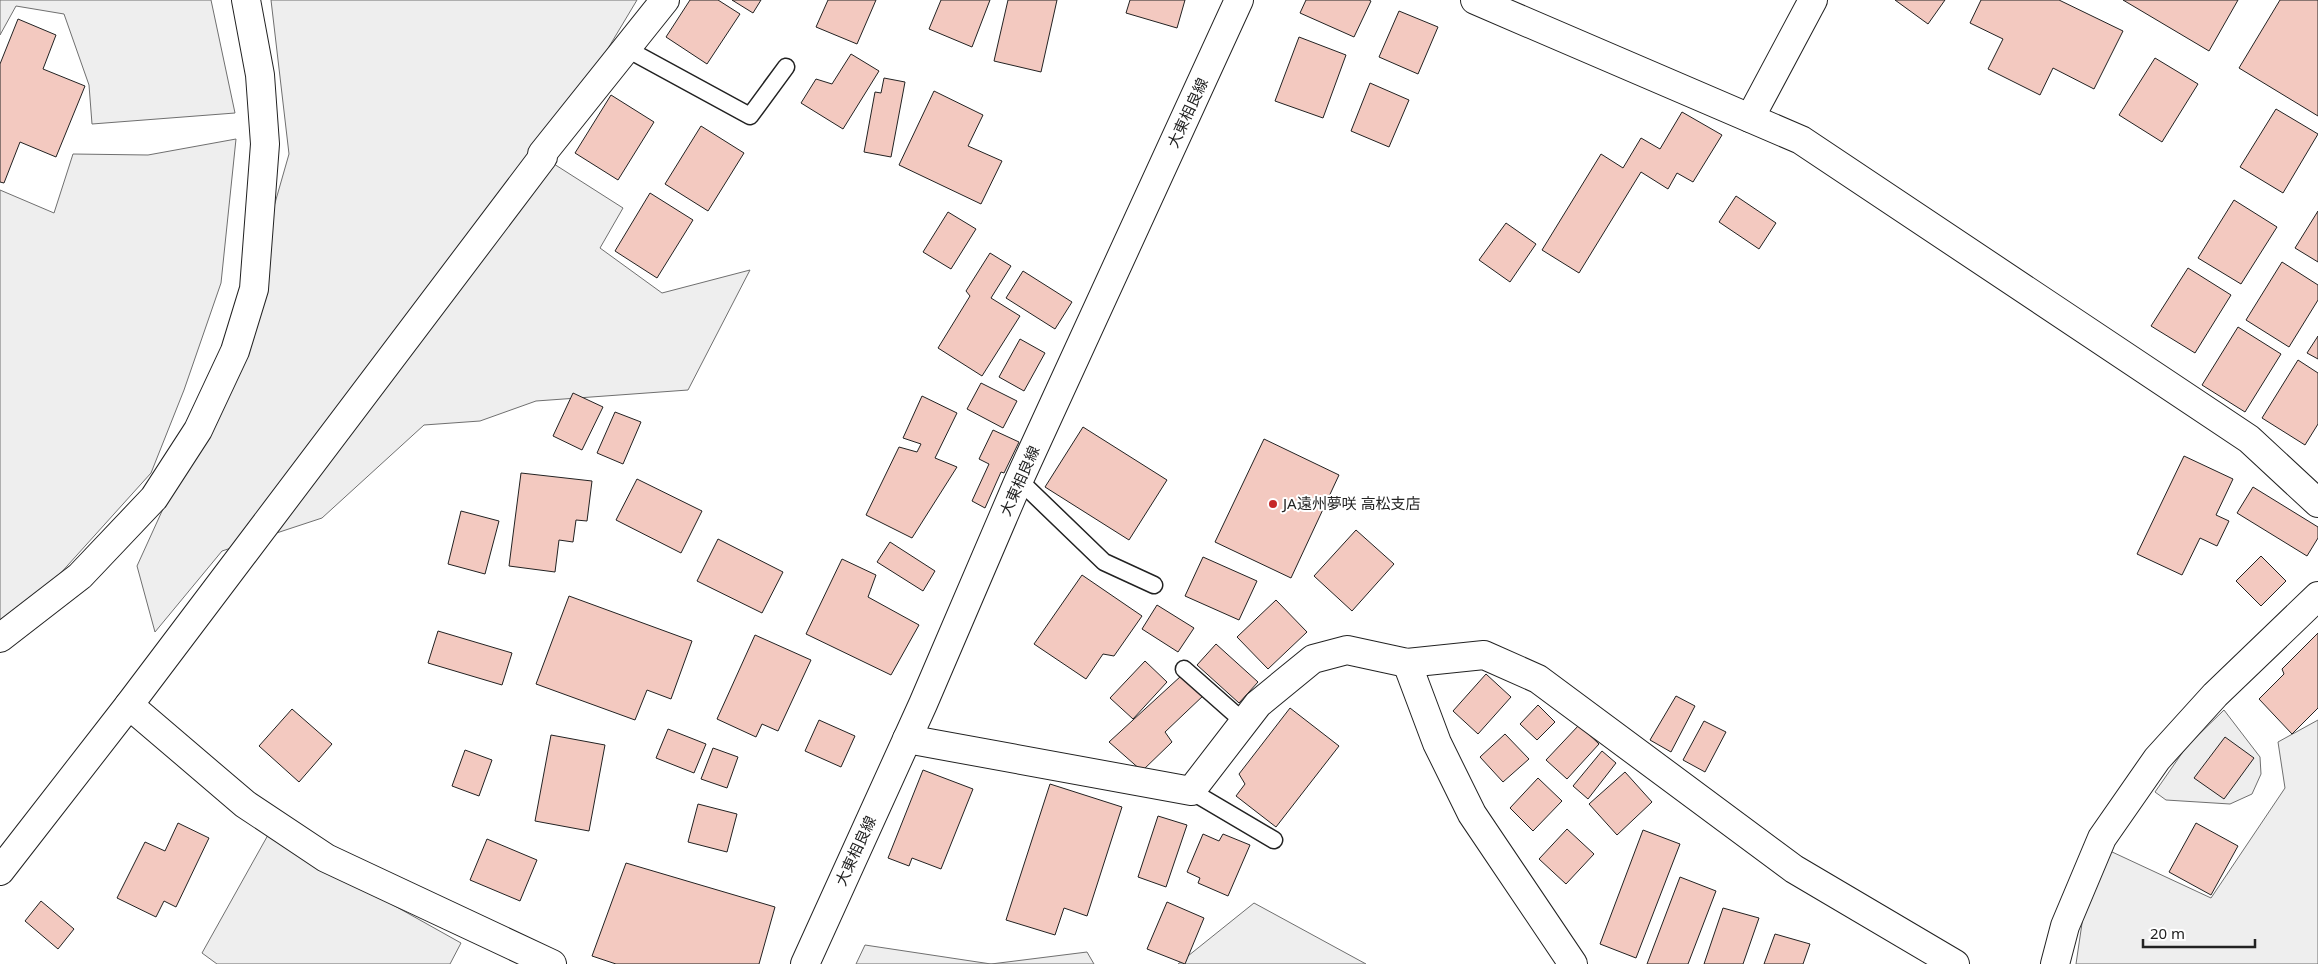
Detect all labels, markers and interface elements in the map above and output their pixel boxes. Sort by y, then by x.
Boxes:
street label: 大東相良線 [1162,74,1212,151]
street label: 大東相良線 [995,442,1043,519]
place label: JA遠州夢咲 高松支店 [1281,493,1421,513]
marker: JA遠州夢咲 高松支店 [1267,498,1279,510]
street label: 大東相良線 [830,812,880,889]
scale bar [2143,916,2256,948]
text: 20 m [2150,923,2185,943]

